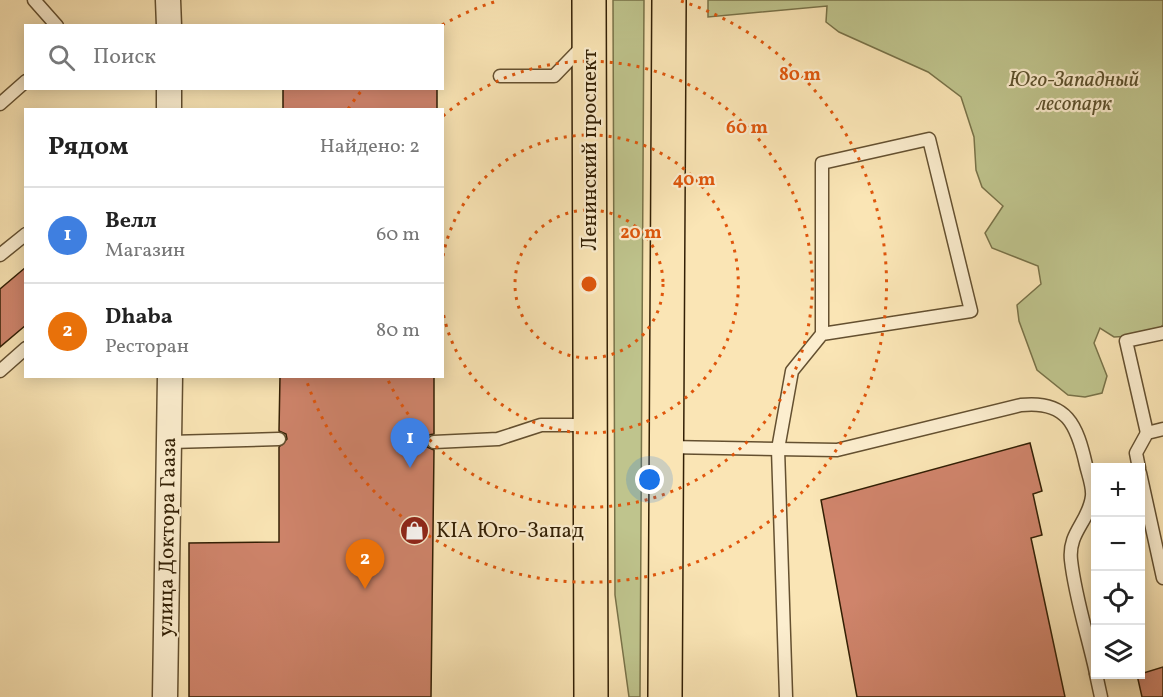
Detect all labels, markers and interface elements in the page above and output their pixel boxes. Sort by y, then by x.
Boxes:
search box [24,24,444,90]
icon: search [45,41,78,74]
text: Поиск [93,42,156,73]
street label: Ленинский проспект [576,49,605,251]
text: 80 m [779,63,821,88]
park label: Юго-Западный лесопарк [1009,66,1140,119]
text: 60 m [726,116,768,141]
text: Рядом [48,129,128,165]
text: Найдено: 2 [320,133,420,161]
text: 40 m [673,168,715,193]
text: Велл [105,206,157,237]
text: 1 [63,221,72,249]
text: 60 m [376,221,420,249]
text: 20 m [620,221,662,246]
text: Магазин [105,237,185,265]
centre of rings [579,274,599,294]
text: Dhaba [105,302,173,333]
text: 2 [62,317,73,345]
text: 80 m [376,317,420,345]
text: Ресторан [105,333,189,361]
pin: 1 [390,418,430,468]
street label: улица Доктора Гааза [152,437,184,637]
map controls [1091,463,1145,679]
button: + [1091,463,1145,517]
your location [635,465,664,494]
shop icon: KIA Юго-Запад [399,515,431,547]
place label: KIA Юго-Запад [436,517,584,546]
button: − [1091,517,1145,571]
pin: 2 [346,540,385,589]
button: locate [1091,571,1145,625]
button: layers [1091,625,1145,679]

